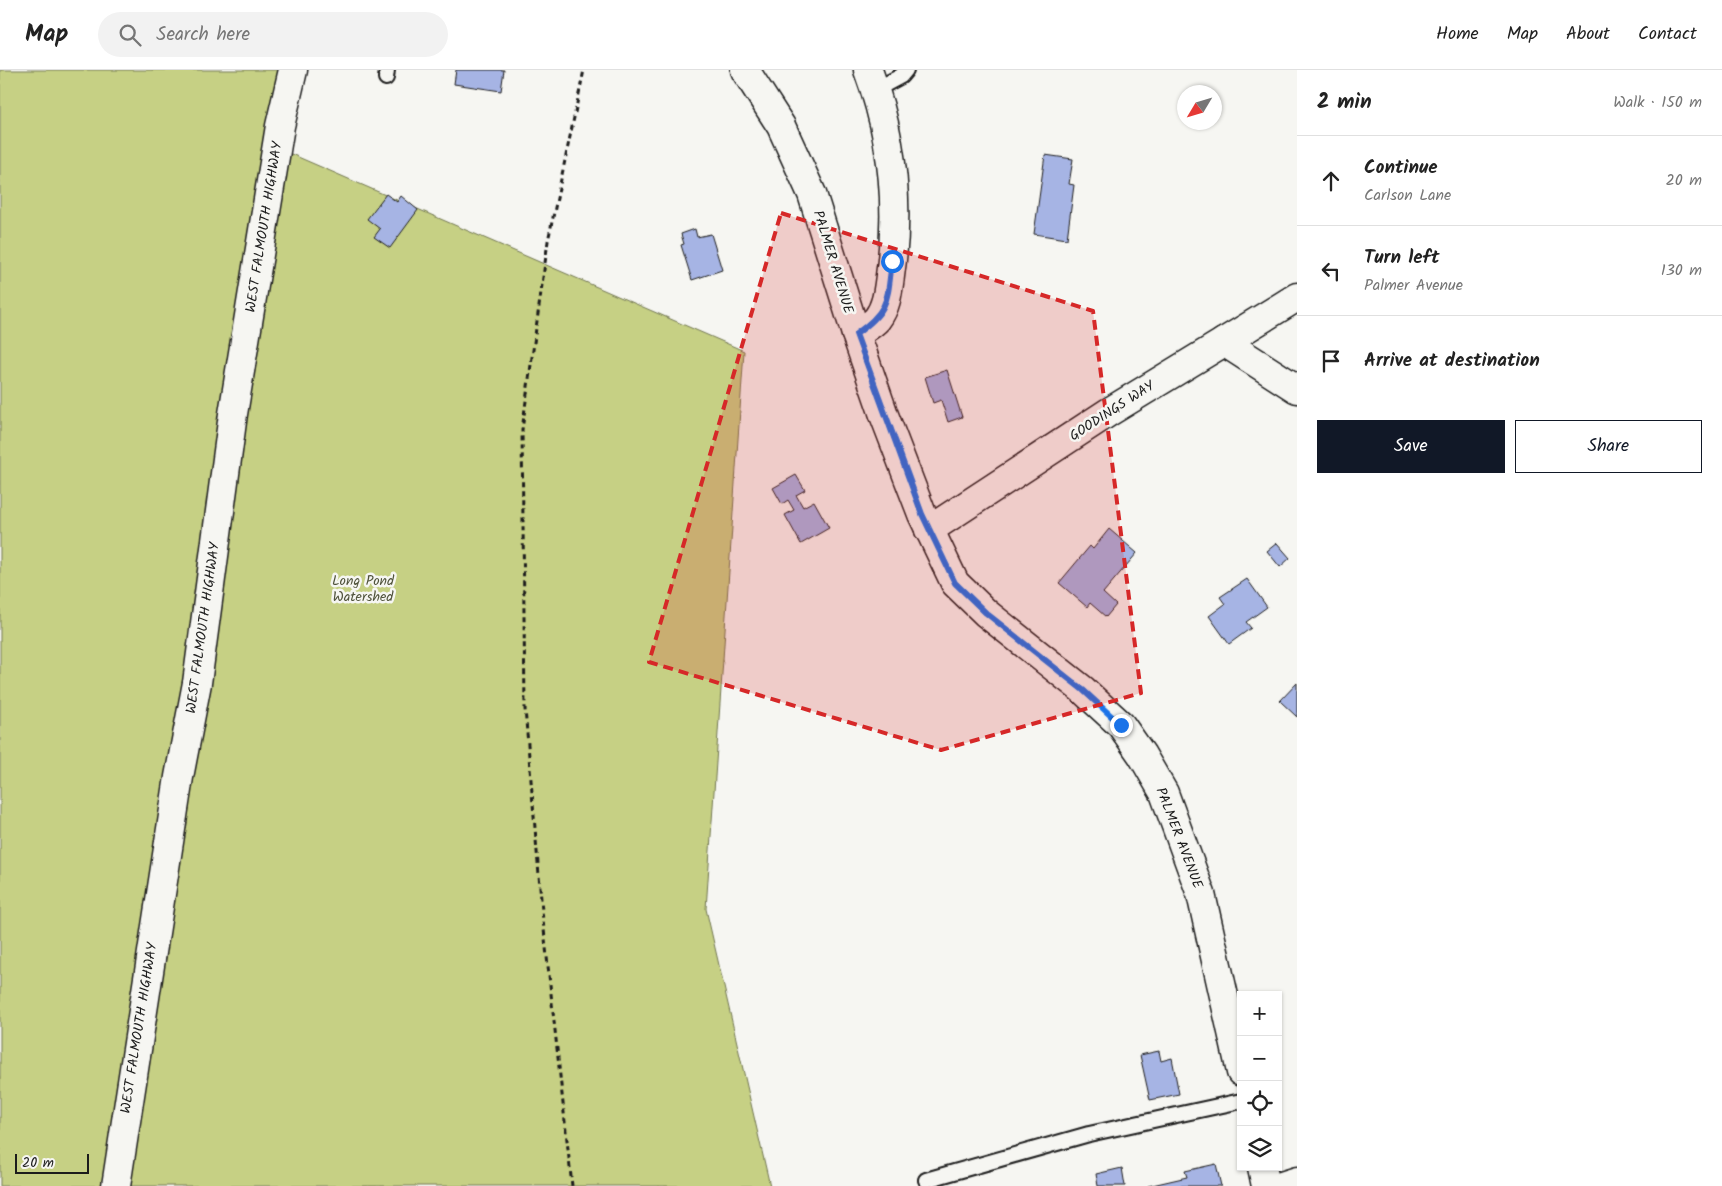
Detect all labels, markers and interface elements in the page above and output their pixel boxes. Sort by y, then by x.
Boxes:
search box [98,12,448,57]
text: Map [25,15,68,54]
text: Search here [156,20,250,50]
text: Home [1436,20,1479,49]
text: Map [1507,20,1538,49]
text: About [1566,20,1610,49]
text: Contact [1638,20,1697,49]
icon: search [116,21,144,49]
north arrow [1177,85,1222,130]
text: 2 min [1317,86,1372,119]
text: Walk · 150 m [1613,90,1702,115]
street label: WEST FALMOUTH HIGHWAY [240,139,289,314]
text: Continue [1364,153,1437,183]
icon: ahead [1317,167,1345,195]
text: 20 m [1666,168,1702,193]
text: Carlson Lane [1364,183,1451,208]
street label: PALMER AVENUE [807,208,859,317]
text: Turn left [1364,243,1439,273]
route start [881,250,904,273]
icon: left [1317,257,1345,285]
text: 130 m [1661,258,1702,283]
text: Palmer Avenue [1364,273,1463,298]
text: Arrive at destination [1364,346,1540,376]
icon: arrive [1317,347,1345,375]
street label: GOODINGS WAY [1065,375,1160,447]
button: Save [1317,420,1505,473]
button: Share [1515,420,1702,473]
street label: WEST FALMOUTH HIGHWAY [180,540,226,715]
park label: Long Pond Watershed [332,570,395,608]
route end [1110,714,1133,737]
street label: PALMER AVENUE [1150,784,1209,893]
street label: WEST FALMOUTH HIGHWAY [115,940,164,1115]
map controls [1237,991,1282,1171]
button: + [1237,991,1282,1036]
button: − [1237,1036,1282,1081]
button: locate [1237,1081,1282,1126]
button: layers [1237,1126,1282,1171]
scale bar [15,1151,89,1174]
text: 20 m [22,1152,54,1174]

